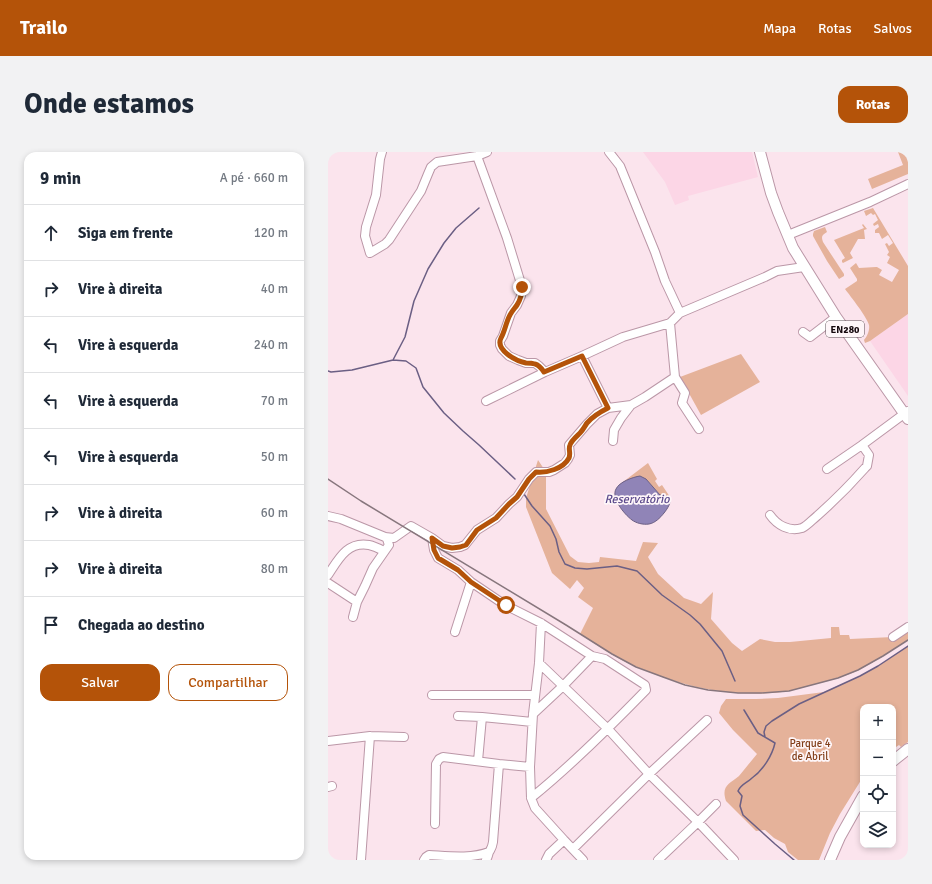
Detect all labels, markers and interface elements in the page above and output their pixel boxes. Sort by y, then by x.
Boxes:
text: Trailo [20,16,67,40]
text: Mapa [763,20,796,37]
text: Rotas [818,20,852,37]
text: Salvos [874,20,912,37]
button: Rotas [838,86,908,123]
text: Onde estamos [24,87,194,121]
text: 9 min [40,168,81,189]
text: A pé · 660 m [220,170,288,186]
icon: ahead [40,222,62,244]
text: Siga em frente [78,224,173,242]
text: 120 m [254,225,288,241]
icon: right [40,278,62,300]
route end [513,278,531,296]
text: Vire à direita [78,280,162,298]
text: 40 m [261,281,288,297]
road number: EN280 [826,321,864,337]
icon: left [40,334,62,356]
text: Vire à esquerda [78,336,178,354]
text: 240 m [254,337,288,353]
icon: left [40,390,62,412]
text: Vire à esquerda [78,392,178,410]
text: 70 m [261,393,288,409]
icon: left [40,446,62,468]
text: Vire à esquerda [78,448,178,466]
text: 50 m [261,449,288,465]
water label: Reservatório [605,492,670,507]
icon: right [40,502,62,524]
text: Vire à direita [78,504,162,522]
text: 60 m [261,505,288,521]
icon: right [40,558,62,580]
text: Vire à direita [78,560,162,578]
text: 80 m [261,561,288,577]
route start [497,596,515,614]
icon: arrive [40,614,62,636]
text: Chegada ao destino [78,616,205,634]
button: Salvar [40,664,160,701]
button: Compartilhar [168,664,288,701]
map controls [860,704,896,848]
button: + [860,704,896,740]
park label: Parque 4 de Abril [789,737,831,763]
button: − [860,740,896,776]
button: locate [860,776,896,812]
button: layers [860,812,896,848]

